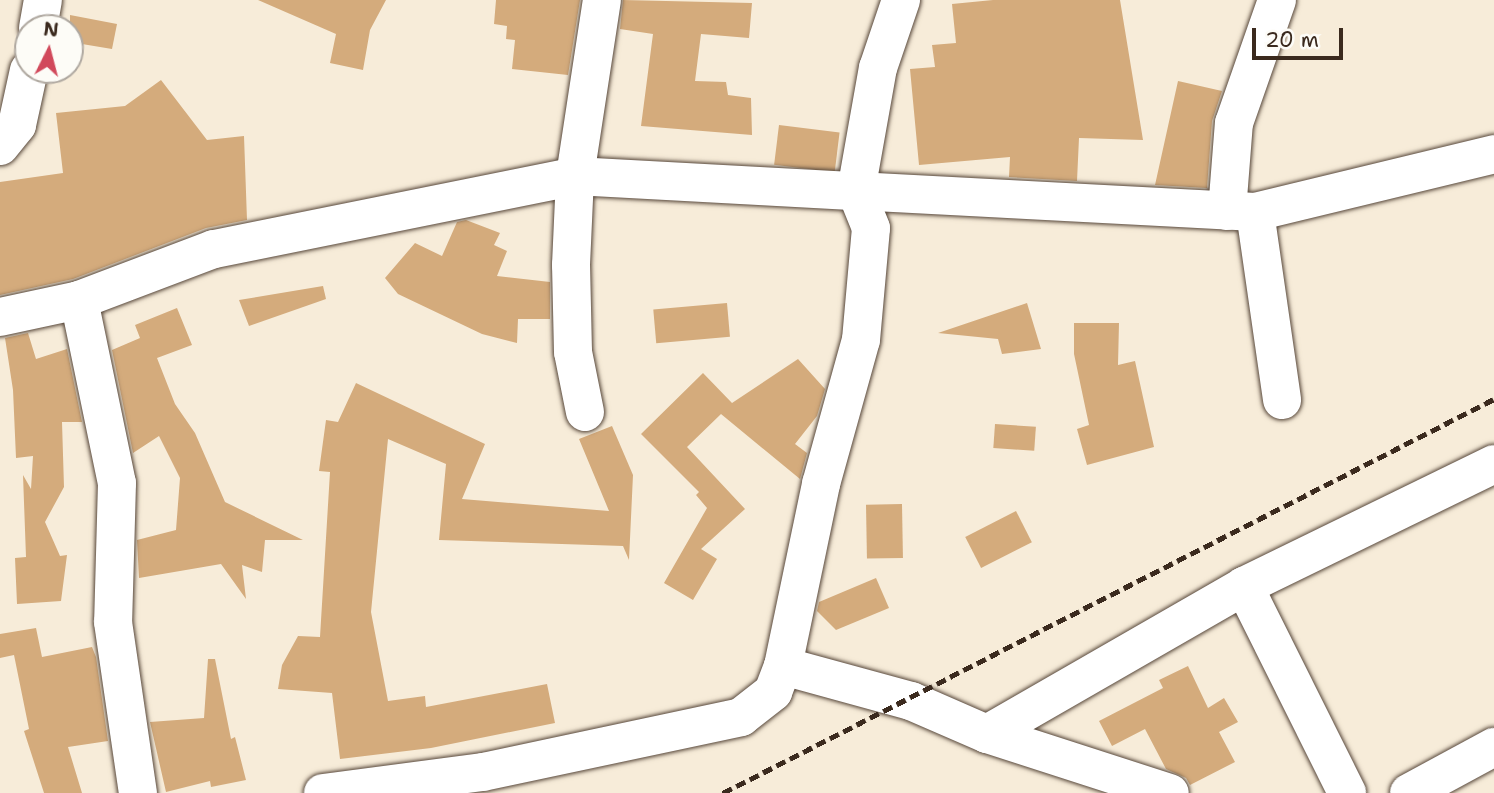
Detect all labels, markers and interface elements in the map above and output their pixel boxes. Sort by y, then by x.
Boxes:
north arrow [14,14,84,84]
scale bar [1256,14,1347,58]
text: N [42,16,60,43]
text: 20 m [1265,26,1319,54]

